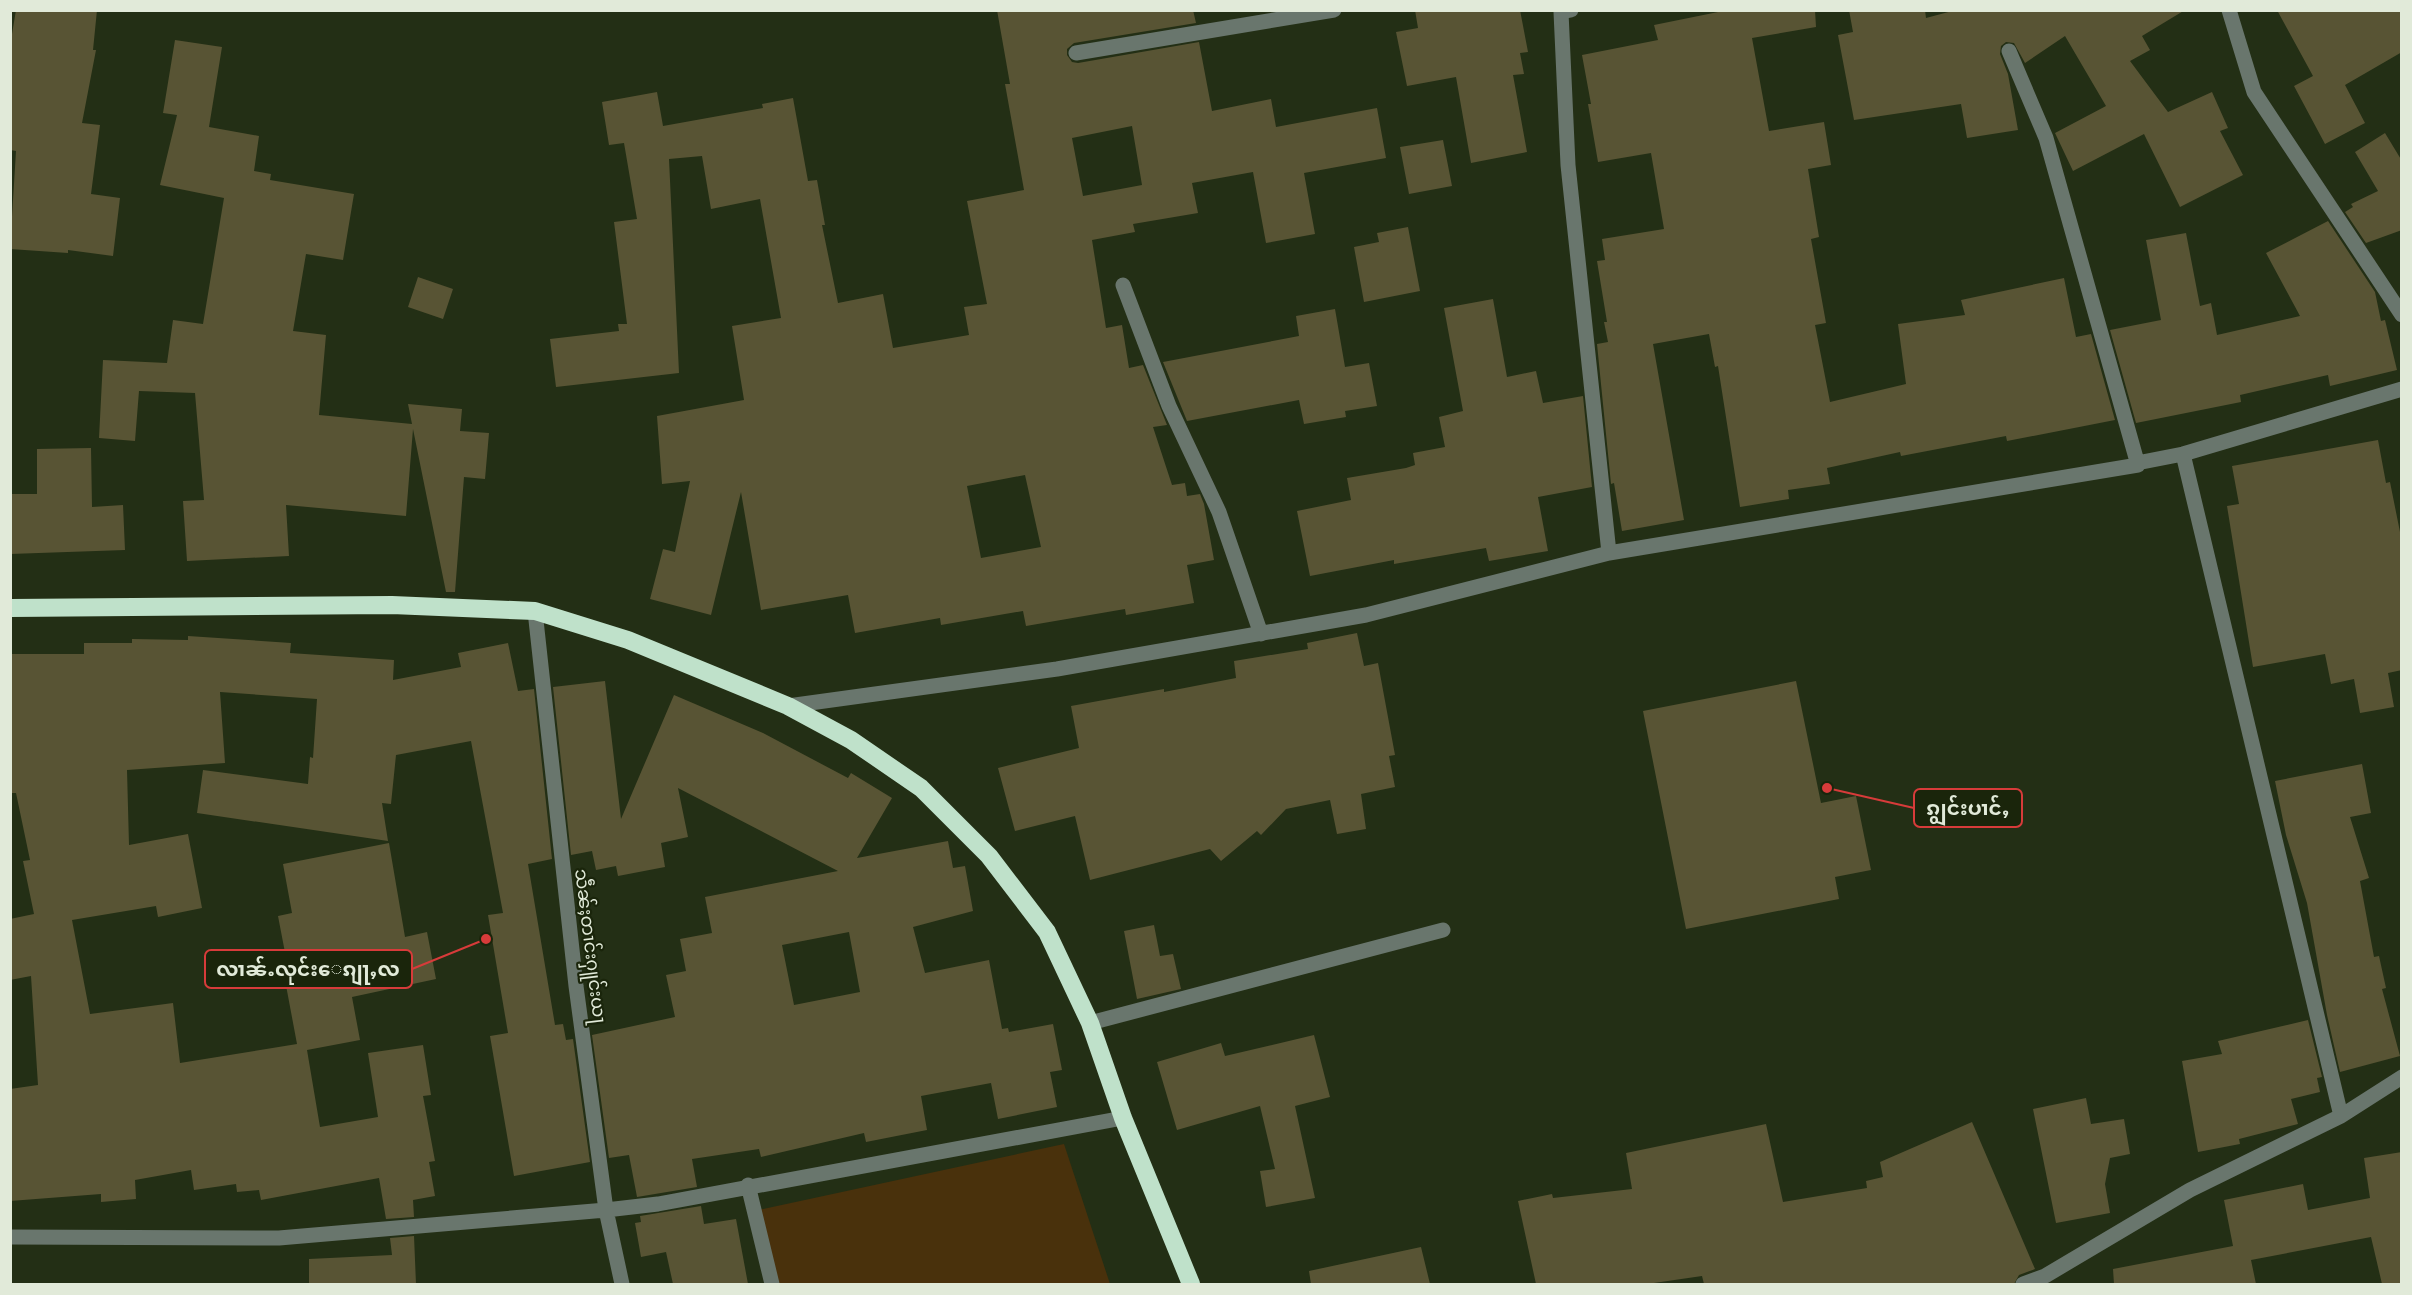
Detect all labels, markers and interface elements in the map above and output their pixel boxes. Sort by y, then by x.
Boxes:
callout: ၵျွင်းပၢင်ႇ [1914,789,2022,827]
text: ၵျွင်းပၢင်ႇ [1926,795,2010,826]
street label: သဵၼ်ႈတၢင်းႁူင်းယႃ [566,867,614,1026]
callout: လၢၼ်ႉလုင်းေၵျႃႇလ [205,950,412,988]
text: လၢၼ်ႉလုင်းေၵျႃႇလ [216,956,400,986]

